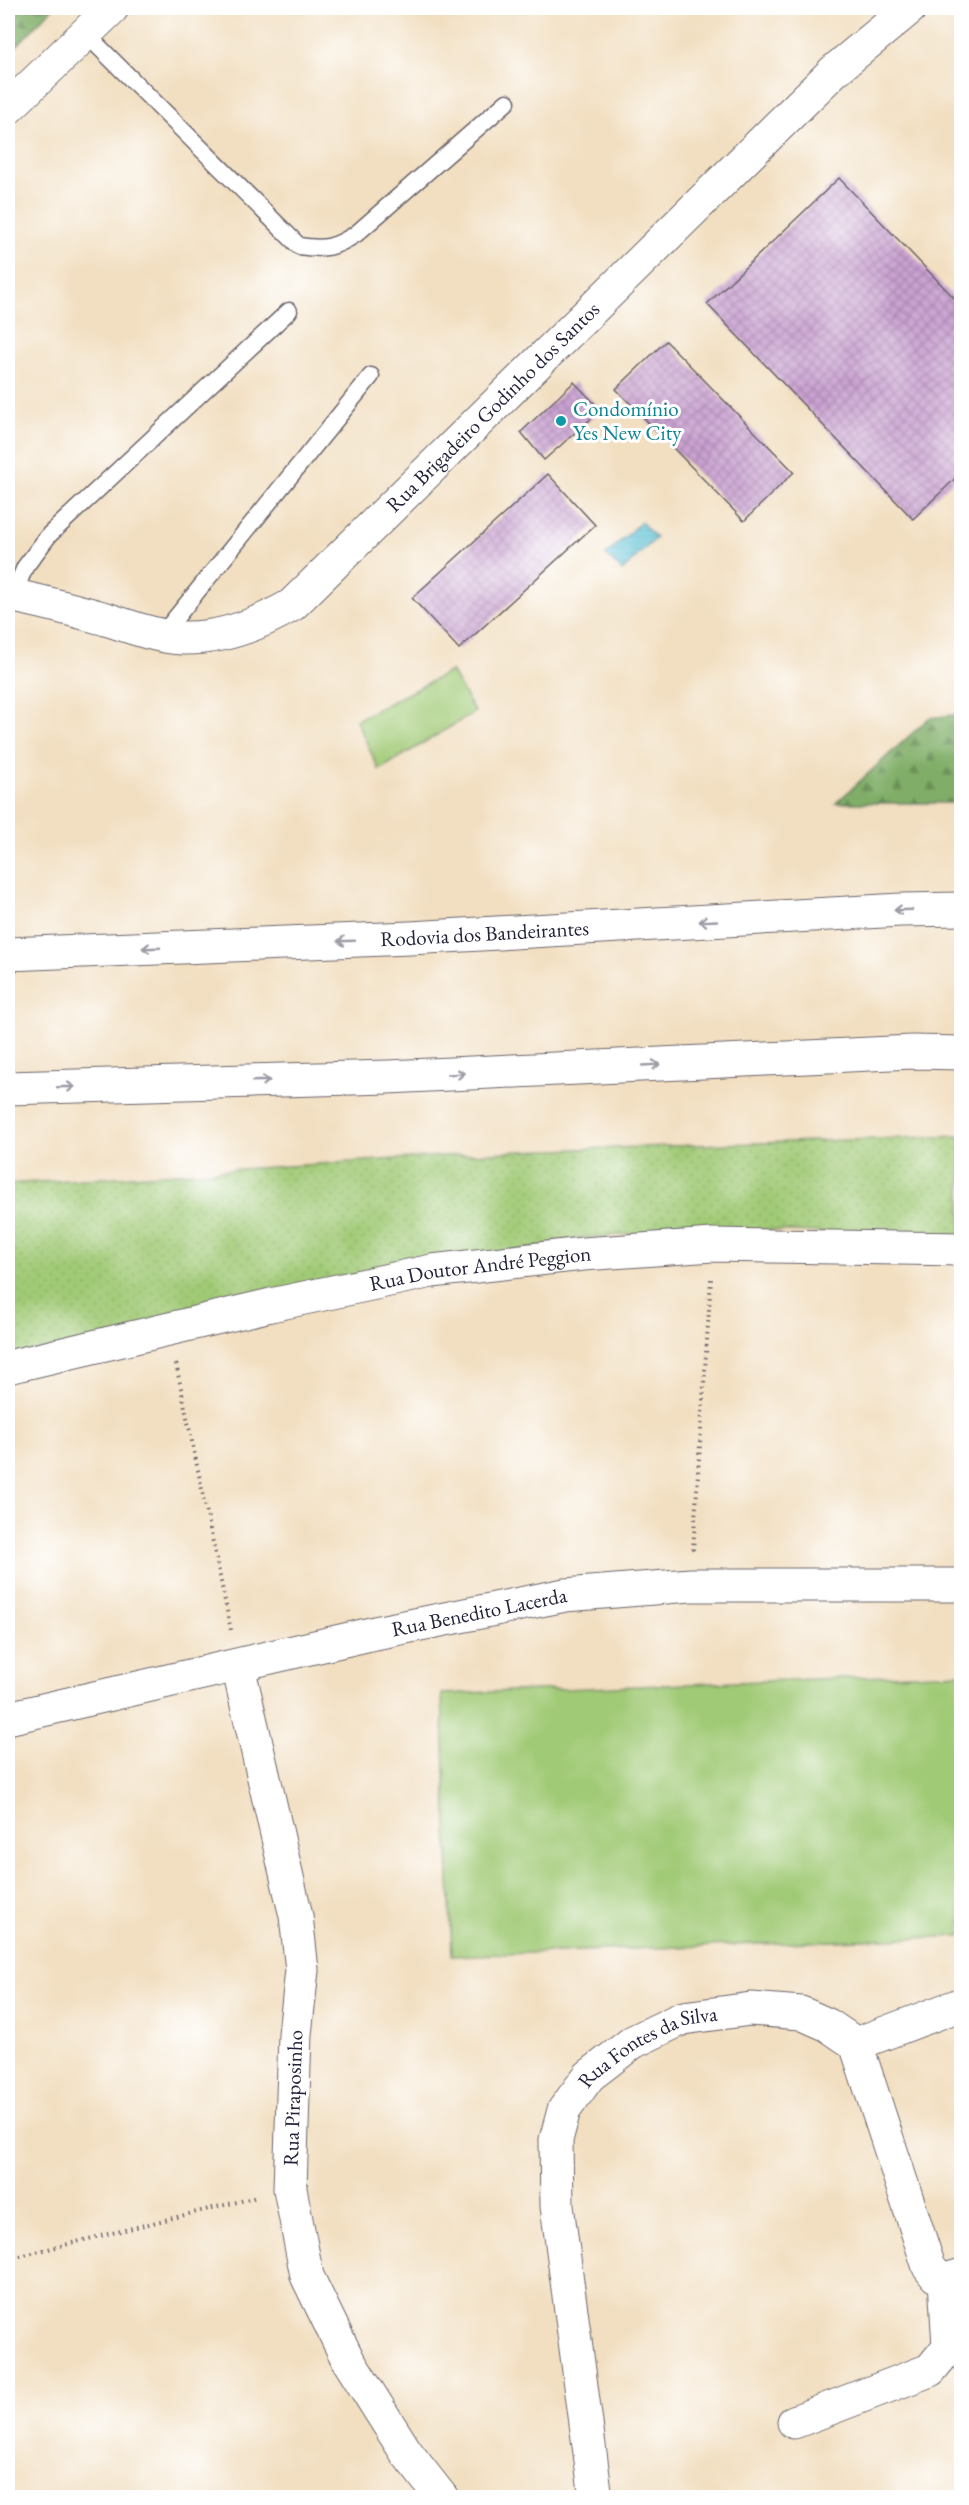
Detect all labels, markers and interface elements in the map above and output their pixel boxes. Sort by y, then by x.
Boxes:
street label: Rua Brigadeiro Godinho dos Santos [380,295,605,518]
place label: Condomínio Yes New City [573,395,682,446]
marker: Condomínio Yes New City [554,414,568,428]
one-way arrow [894,905,914,916]
street label: Rodovia dos Bandeirantes [380,914,590,952]
one-way arrow [699,916,719,927]
one-way arrow [336,935,356,946]
one-way arrow [142,943,162,954]
one-way arrow [640,1059,660,1070]
one-way arrow [445,1068,465,1079]
one-way arrow [250,1075,270,1087]
one-way arrow [55,1081,75,1092]
street label: Rua Doutor André Peggion [367,1239,592,1297]
street label: Rua Benedito Lacerda [389,1581,570,1642]
street label: Rua Fontes da Silva [571,2000,719,2093]
street label: Rua Piraposinho [277,2029,308,2167]

